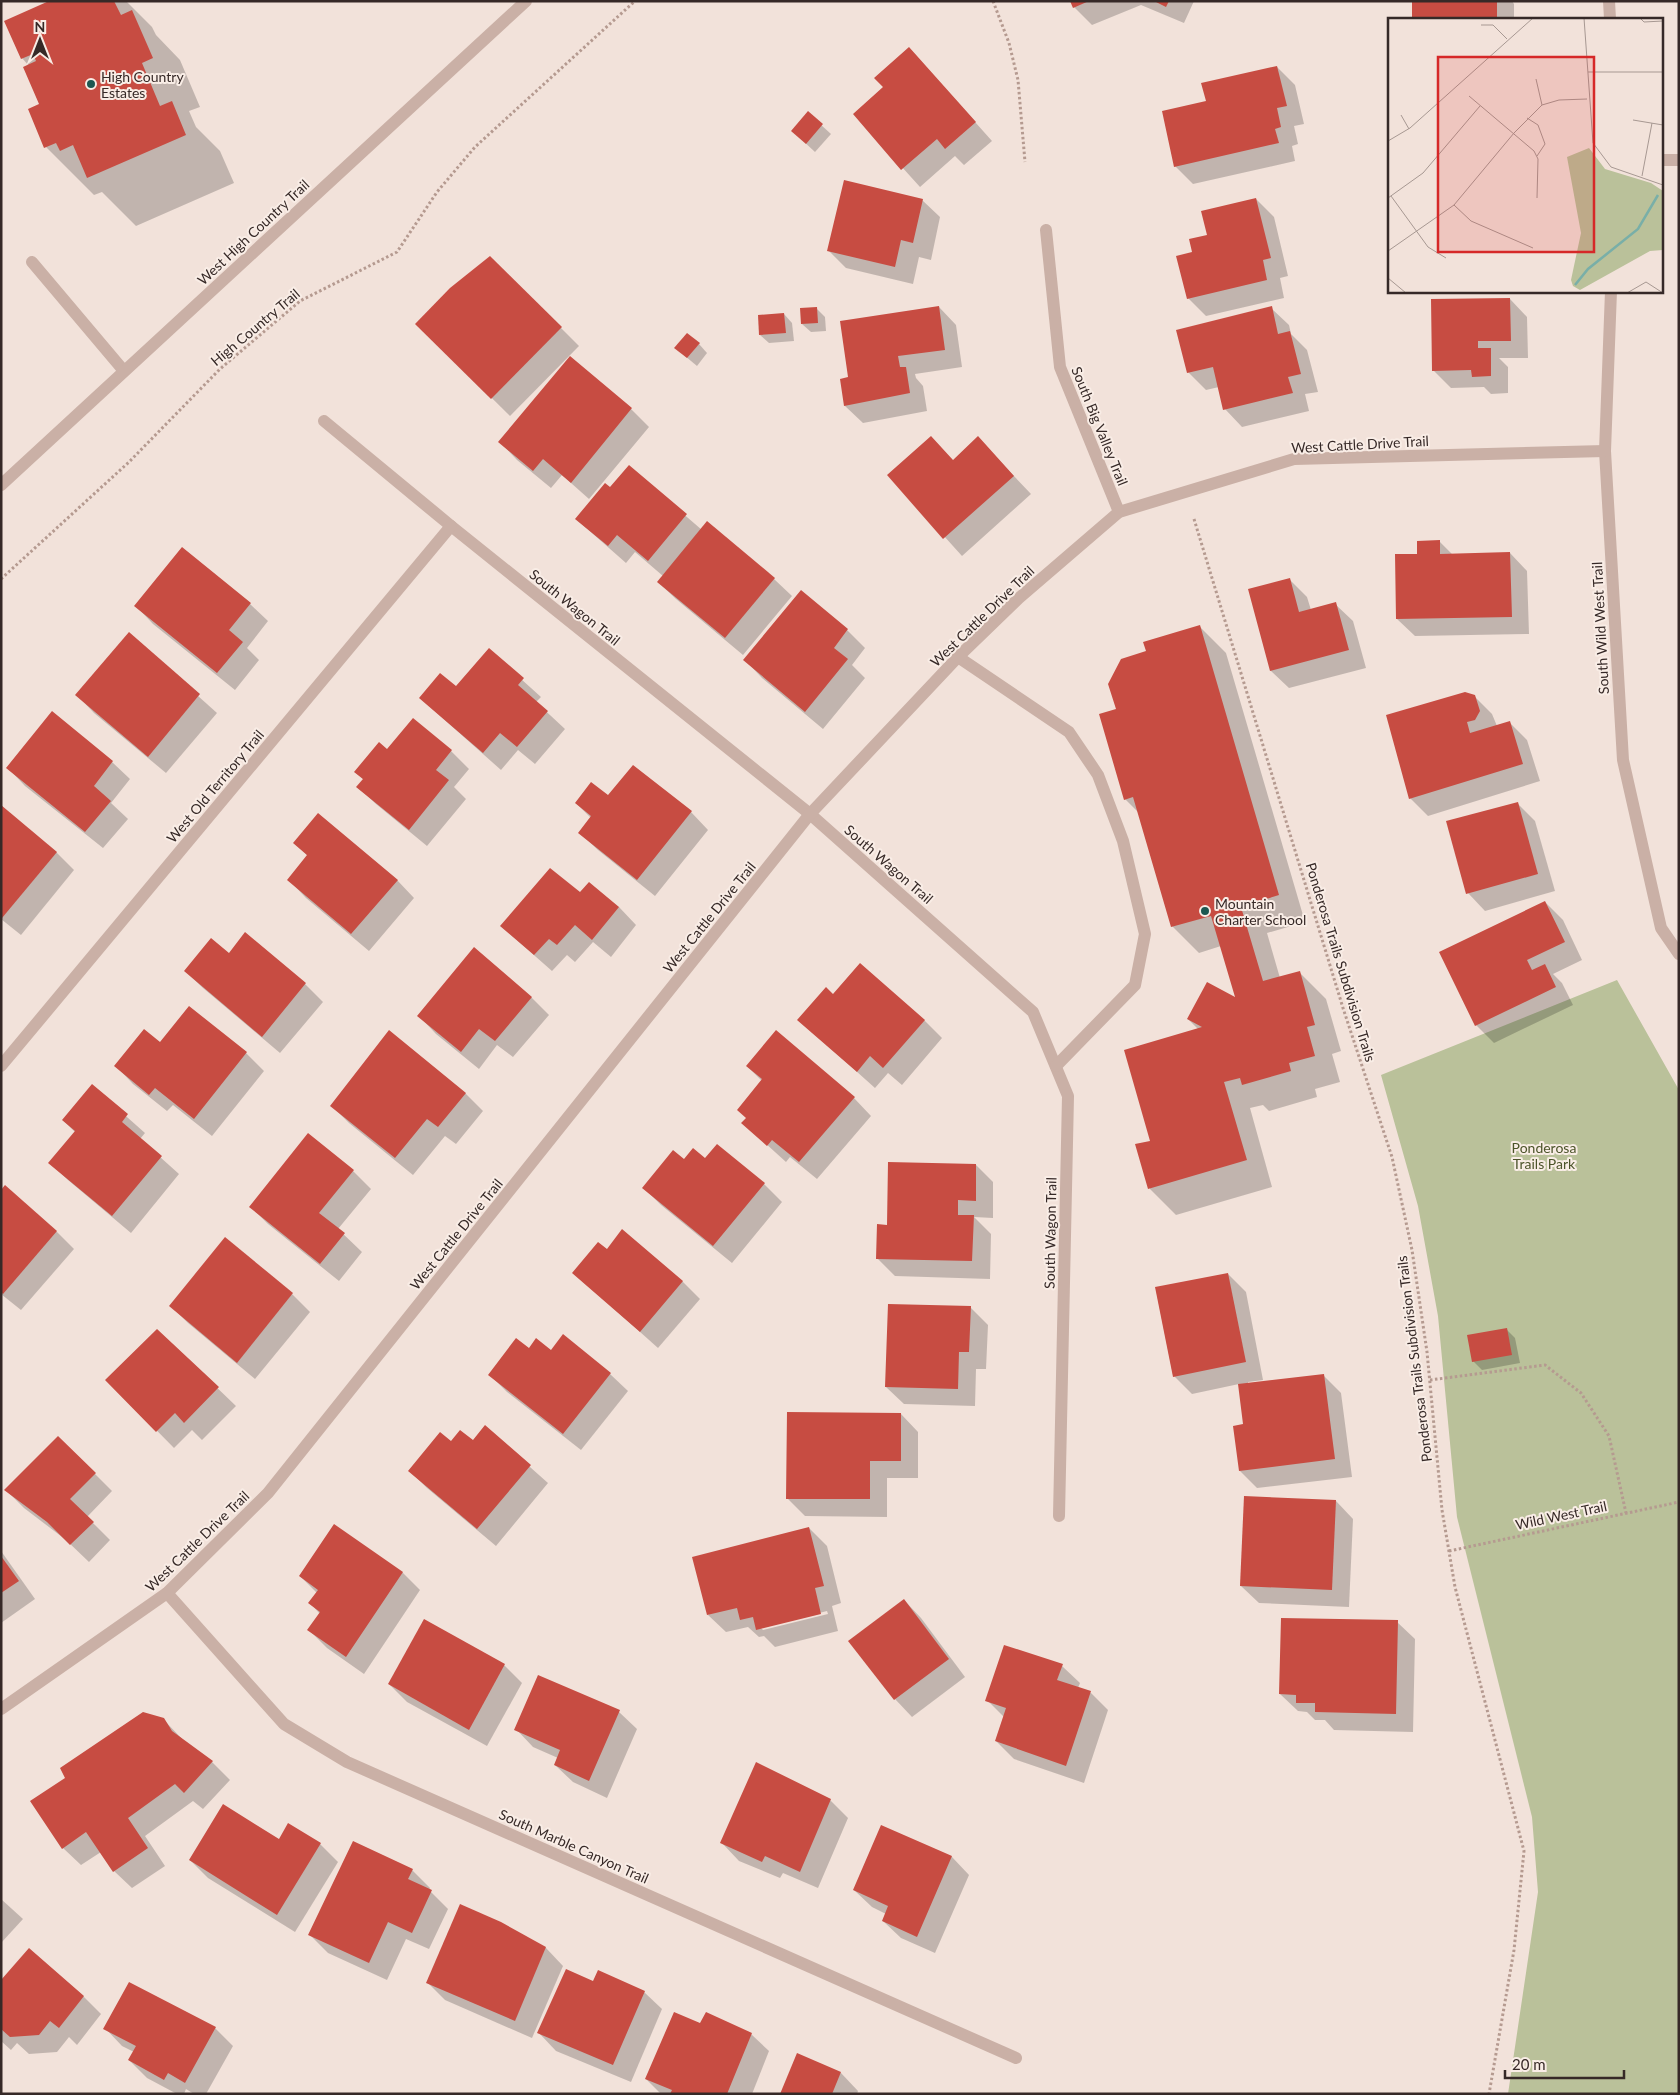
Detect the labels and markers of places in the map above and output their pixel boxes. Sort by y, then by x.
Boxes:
place label: High Country Estates [101,68,184,101]
marker: High Country Estates [85,78,97,90]
place label: Mountain Charter School [1215,895,1306,928]
marker: Mountain Charter School [1199,905,1211,917]

